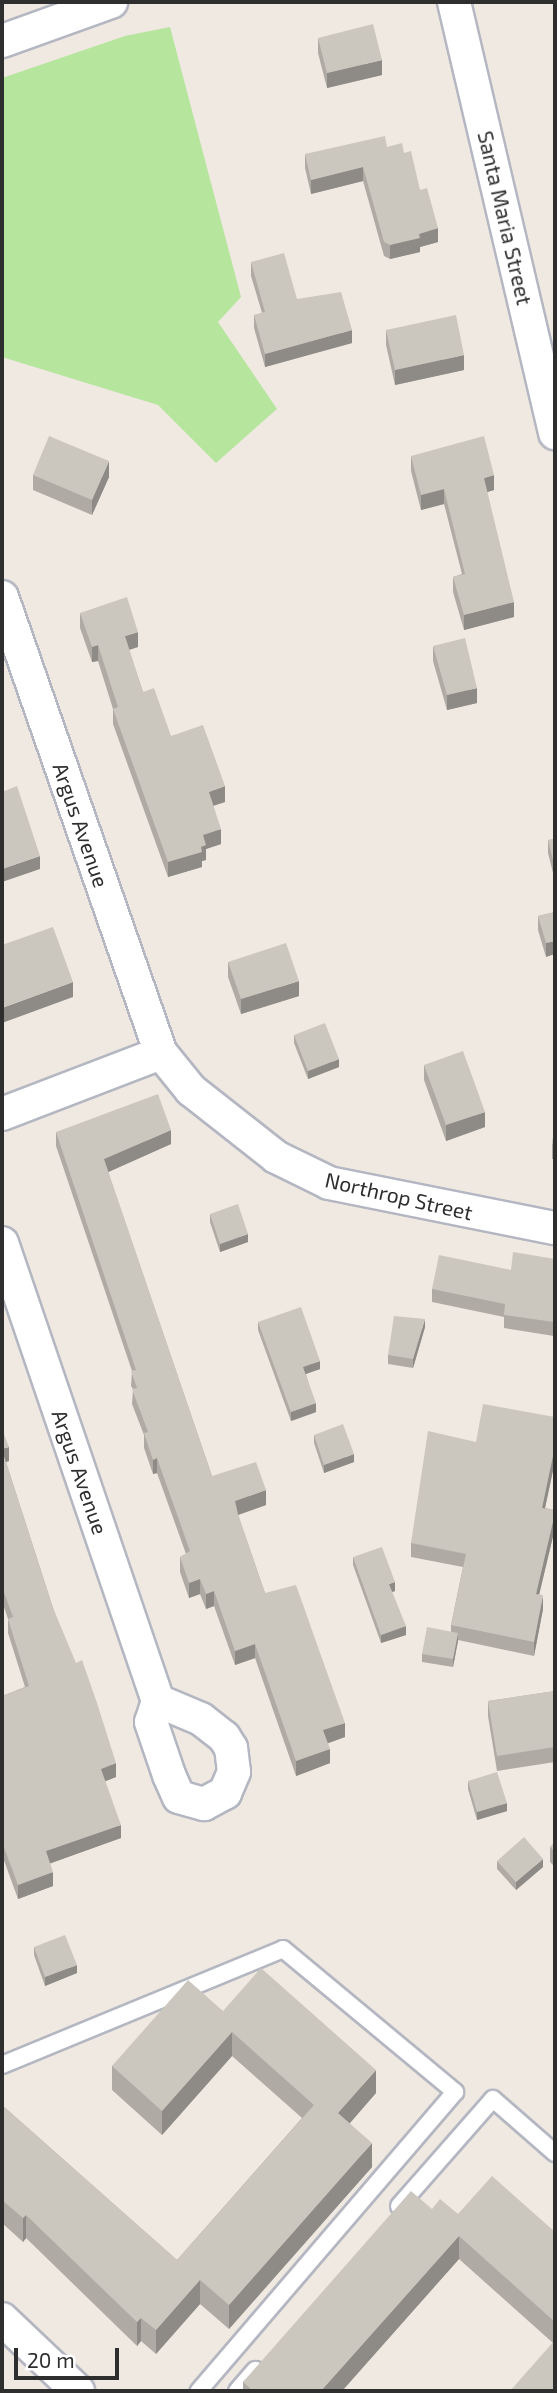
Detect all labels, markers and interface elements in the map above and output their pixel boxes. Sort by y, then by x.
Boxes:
street label: Santa Maria Street [473,129,537,307]
street label: Argus Avenue [48,759,114,891]
street label: Northrop Street [323,1167,475,1225]
street label: Argus Avenue [47,1406,113,1538]
scale bar [18,2334,122,2378]
text: 20 m [27,2347,75,2372]

